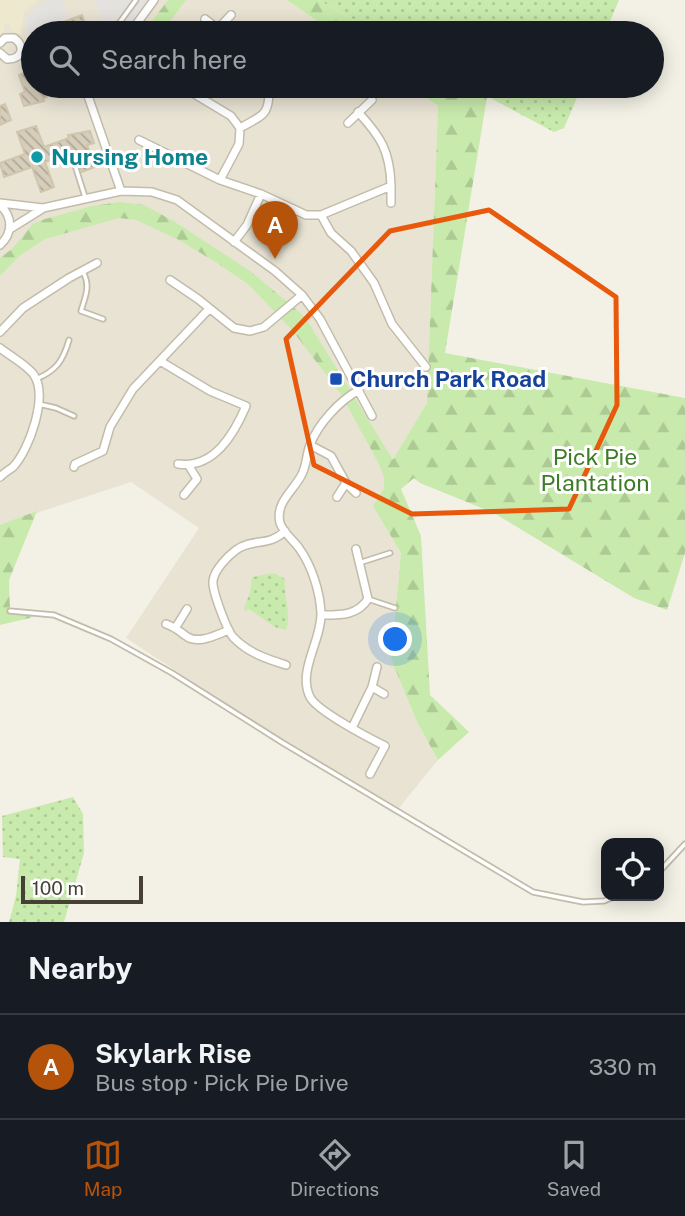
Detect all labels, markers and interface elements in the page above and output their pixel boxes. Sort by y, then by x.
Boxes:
search box [21,21,664,98]
icon: search [45,41,83,79]
text: Search here [101,44,247,75]
place label: Nursing Home [51,143,208,170]
marker: Nursing Home [29,149,45,165]
pin: A [252,201,298,259]
place label: Church Park Road [350,365,546,392]
marker: Church Park Road [328,371,344,387]
park label: Pick Pie Plantation [541,443,650,496]
your location [378,622,412,656]
map controls [601,838,664,901]
button: locate [601,838,664,901]
scale bar [21,873,144,905]
text: 100 m [32,877,84,899]
text: Nearby [28,950,132,986]
text: Skylark Rise [95,1038,252,1069]
text: A [43,1053,59,1080]
text: 330 m [589,1053,657,1080]
text: Bus stop · Pick Pie Drive [95,1069,349,1096]
tab: Map [84,1136,122,1200]
tab: Directions [290,1136,379,1200]
tab: Saved [547,1136,601,1200]

